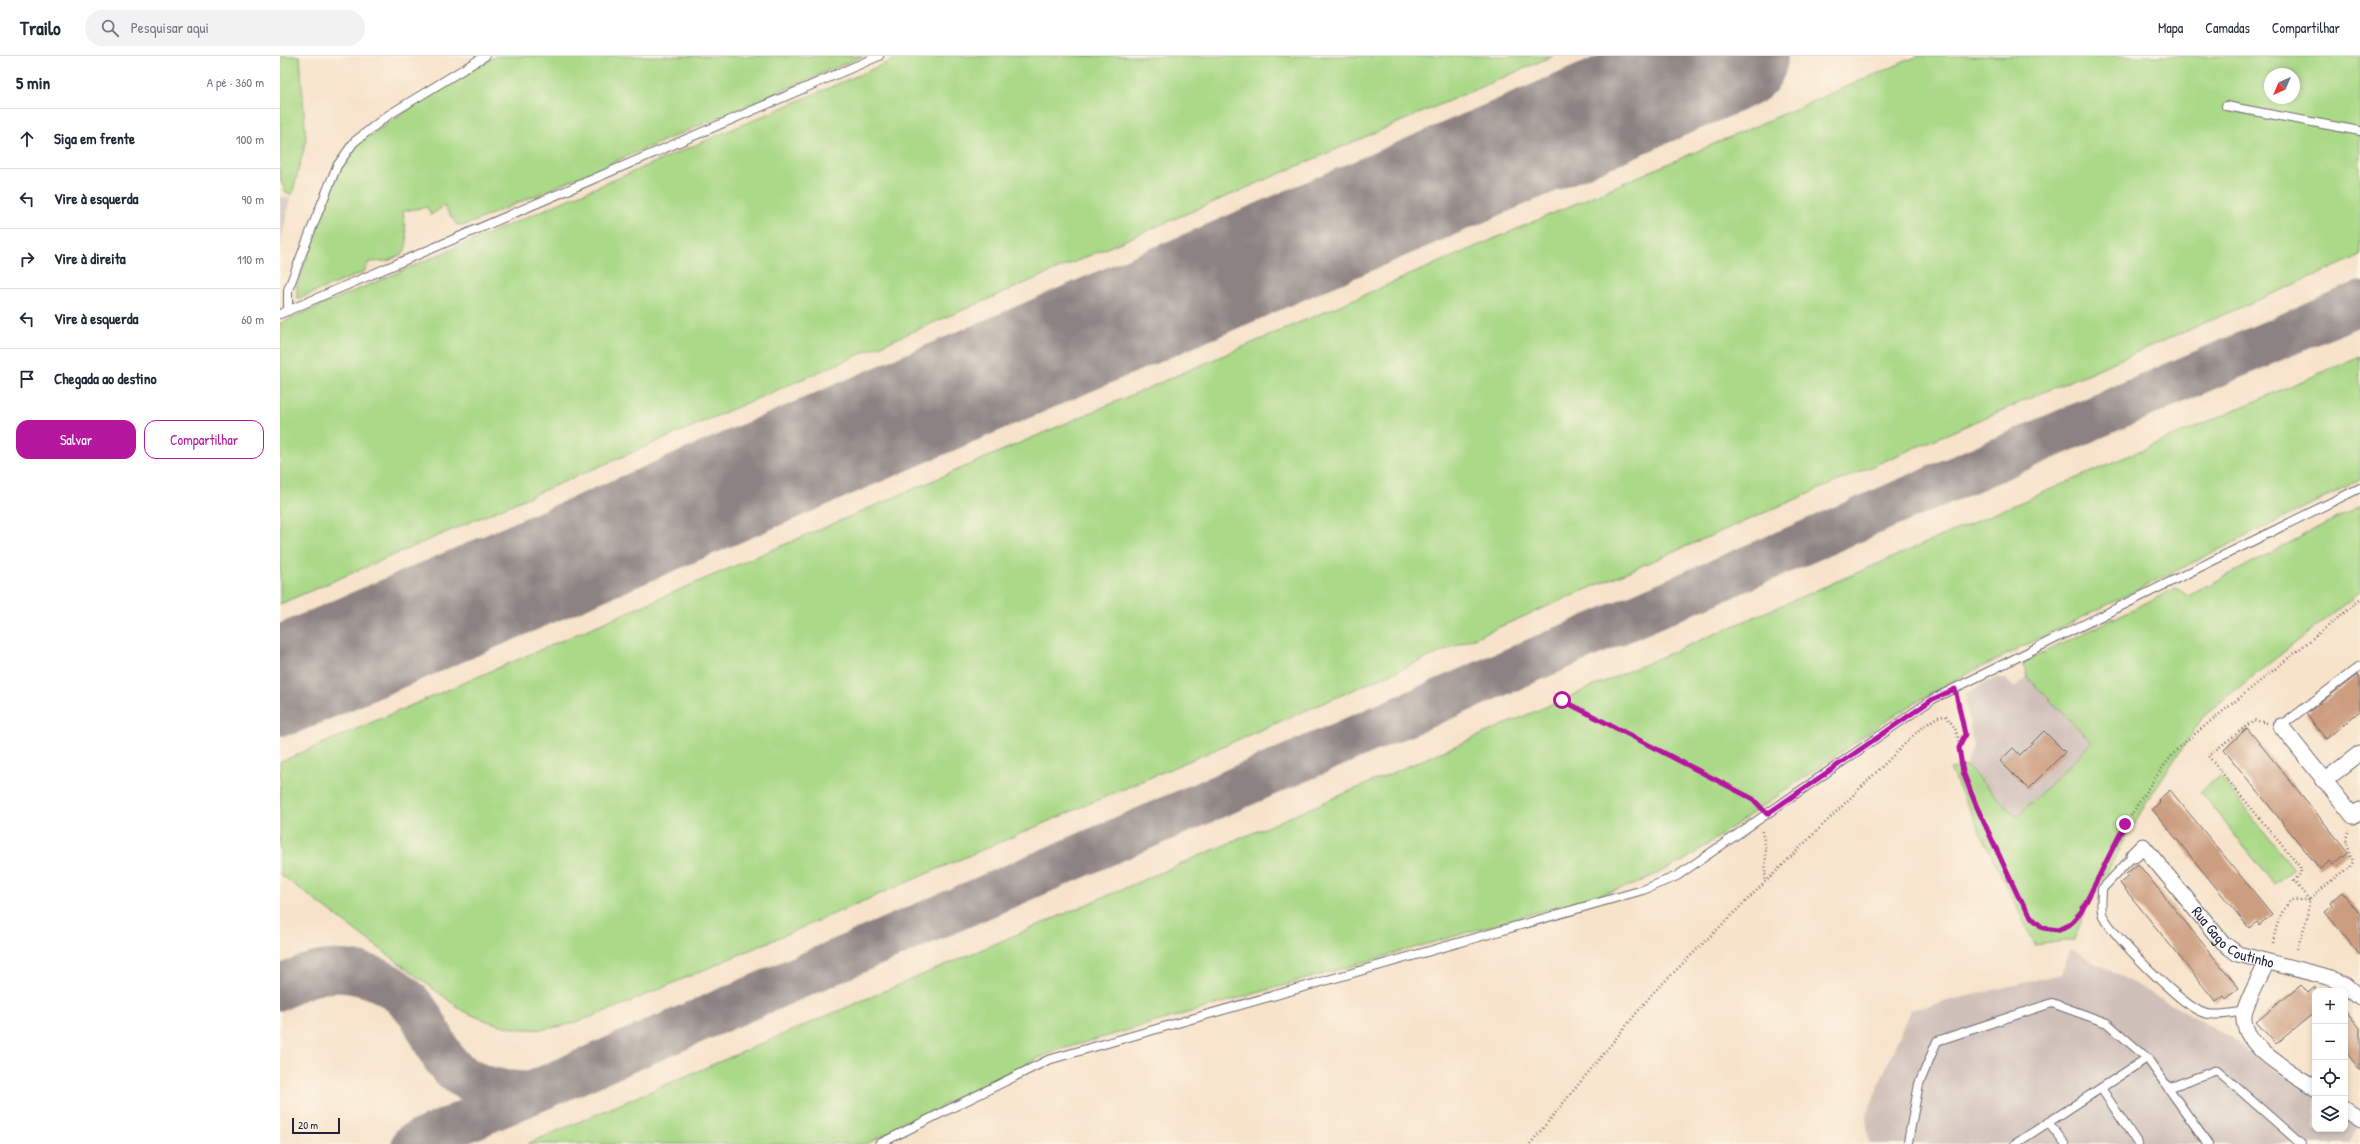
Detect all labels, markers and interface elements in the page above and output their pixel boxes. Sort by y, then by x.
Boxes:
search box [85,10,365,46]
text: Trailo [20,15,61,41]
icon: search [99,17,121,39]
text: Pesquisar aqui [131,17,209,38]
text: Mapa [2158,18,2183,37]
text: Camadas [2205,18,2250,37]
text: Compartilhar [2272,18,2340,37]
north arrow [2264,68,2300,104]
text: 5 min [16,71,50,94]
text: A pé · 360 m [207,73,264,91]
icon: ahead [16,128,38,150]
text: Siga em frente [54,128,135,149]
text: 100 m [236,130,264,148]
icon: left [16,188,38,210]
text: Vire à esquerda [54,188,138,209]
text: 90 m [242,190,264,208]
icon: right [16,248,38,270]
text: Vire à direita [54,248,126,269]
text: 110 m [237,250,264,268]
icon: left [16,308,38,330]
text: Vire à esquerda [54,308,138,329]
text: 60 m [241,310,264,328]
icon: arrive [16,368,38,390]
text: Chegada ao destino [54,368,157,389]
button: Salvar [16,420,136,459]
button: Compartilhar [144,420,264,459]
route start [1553,691,1571,709]
route end [2116,815,2134,833]
street label: Rua Gago Coutinho [2187,902,2276,973]
map controls [2312,988,2348,1132]
button: + [2312,988,2348,1024]
button: − [2312,1024,2348,1060]
button: locate [2312,1060,2348,1096]
button: layers [2312,1096,2348,1132]
scale bar [292,1116,340,1135]
text: 20 m [298,1118,318,1132]

